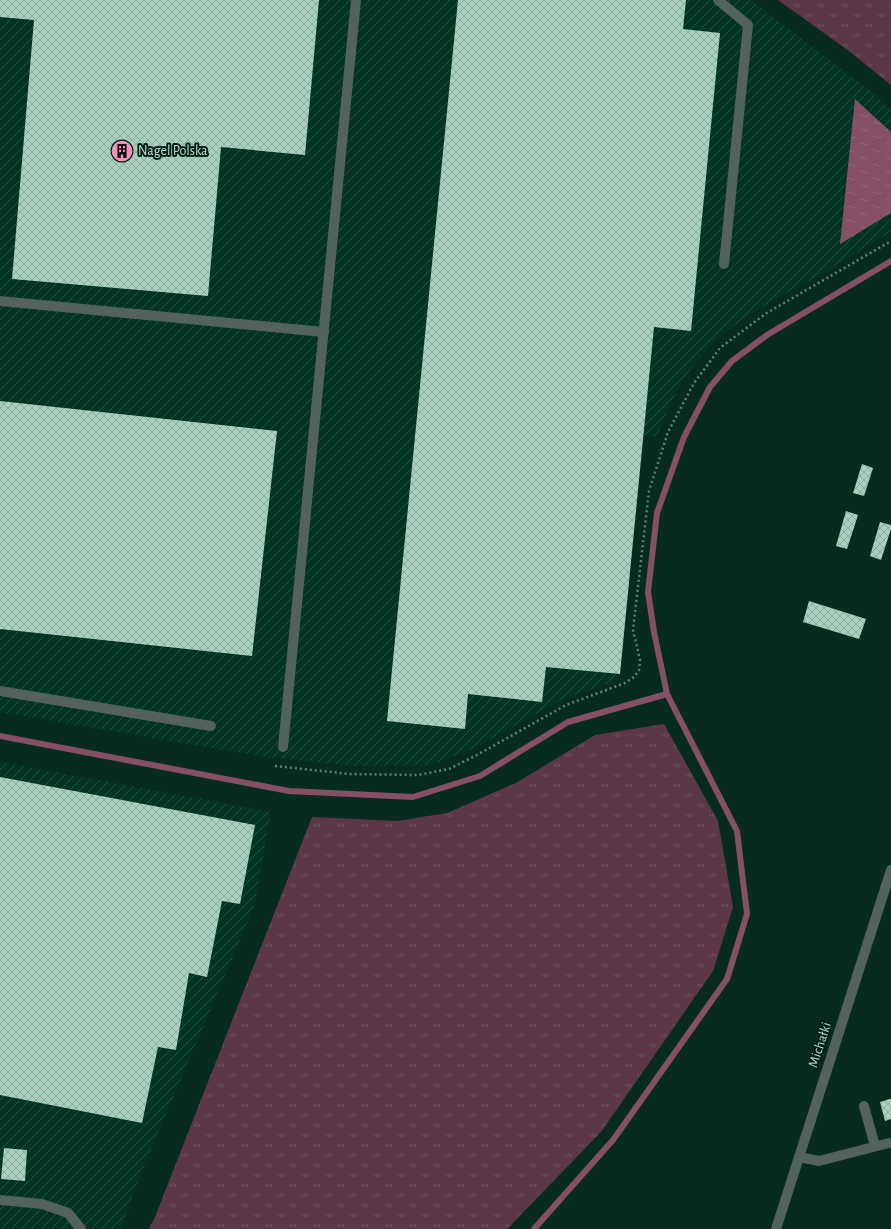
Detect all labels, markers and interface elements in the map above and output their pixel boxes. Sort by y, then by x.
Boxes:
building icon: Nagel Polska [109,138,135,164]
place label: Nagel Polska [138,144,208,158]
street label: Michałki [806,1020,834,1070]

